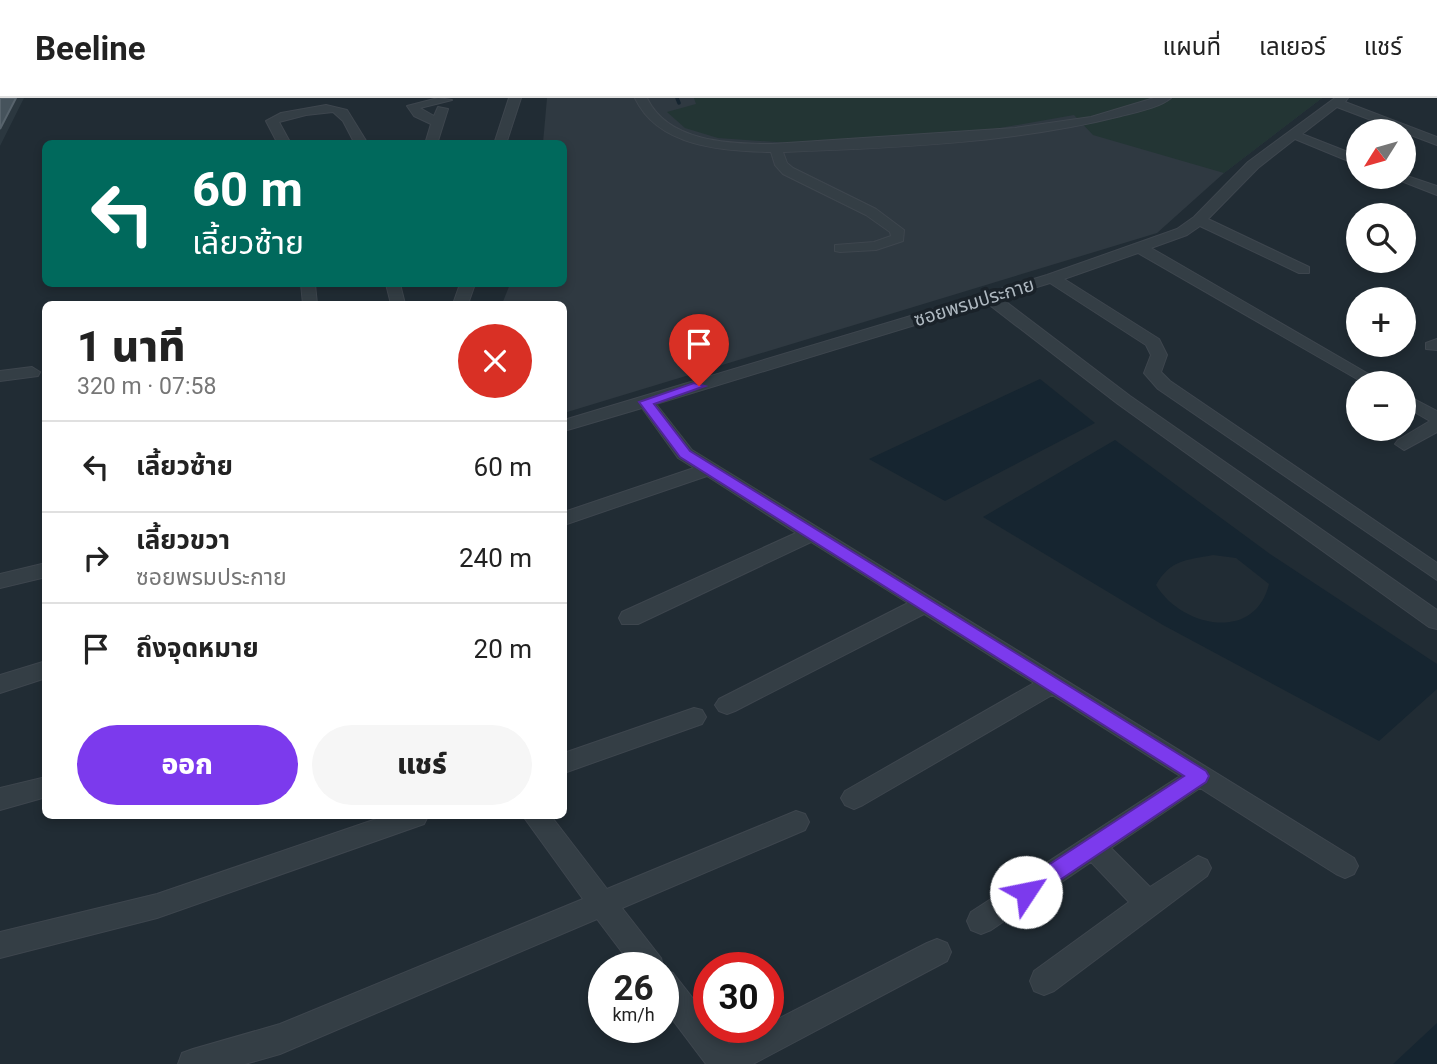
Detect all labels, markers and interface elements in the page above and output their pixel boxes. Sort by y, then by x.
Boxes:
text: Beeline [35,29,146,68]
text: แผนที่ [1163,33,1221,61]
text: เลเยอร์ [1259,33,1326,61]
text: แชร์ [1364,33,1402,61]
north arrow [1346,119,1416,189]
map controls [1346,119,1416,441]
text: 60 m [192,161,303,218]
icon: left [77,168,168,259]
button: search [1346,203,1416,273]
text: เลี้ยวซ้าย [192,224,304,262]
street label: ซอยพรมประกาย [911,273,1037,331]
button: + [1346,287,1416,357]
pin [669,314,729,386]
text: 1 นาที [77,322,185,371]
button: close [458,324,532,398]
icon: arrive [680,325,718,363]
button: − [1346,371,1416,441]
text: 320 m · 07:58 [77,373,216,400]
icon: left [77,448,115,486]
text: เลี้ยวซ้าย [136,451,233,481]
text: 60 m [474,452,532,482]
text: เลี้ยวขวา [136,525,230,555]
icon: right [77,539,115,577]
text: 240 m [459,543,532,573]
text: ซอยพรมประกาย [136,564,287,591]
icon: arrive [77,630,115,668]
text: ถึงจุดหมาย [136,633,259,663]
text: 20 m [474,634,532,664]
button: ออก [77,725,298,805]
button: แชร์ [312,725,532,805]
position arrow [989,855,1063,929]
speed limit sign: 30 [693,952,784,1043]
text: 26 [613,968,654,1009]
text: km/h [612,1004,655,1025]

